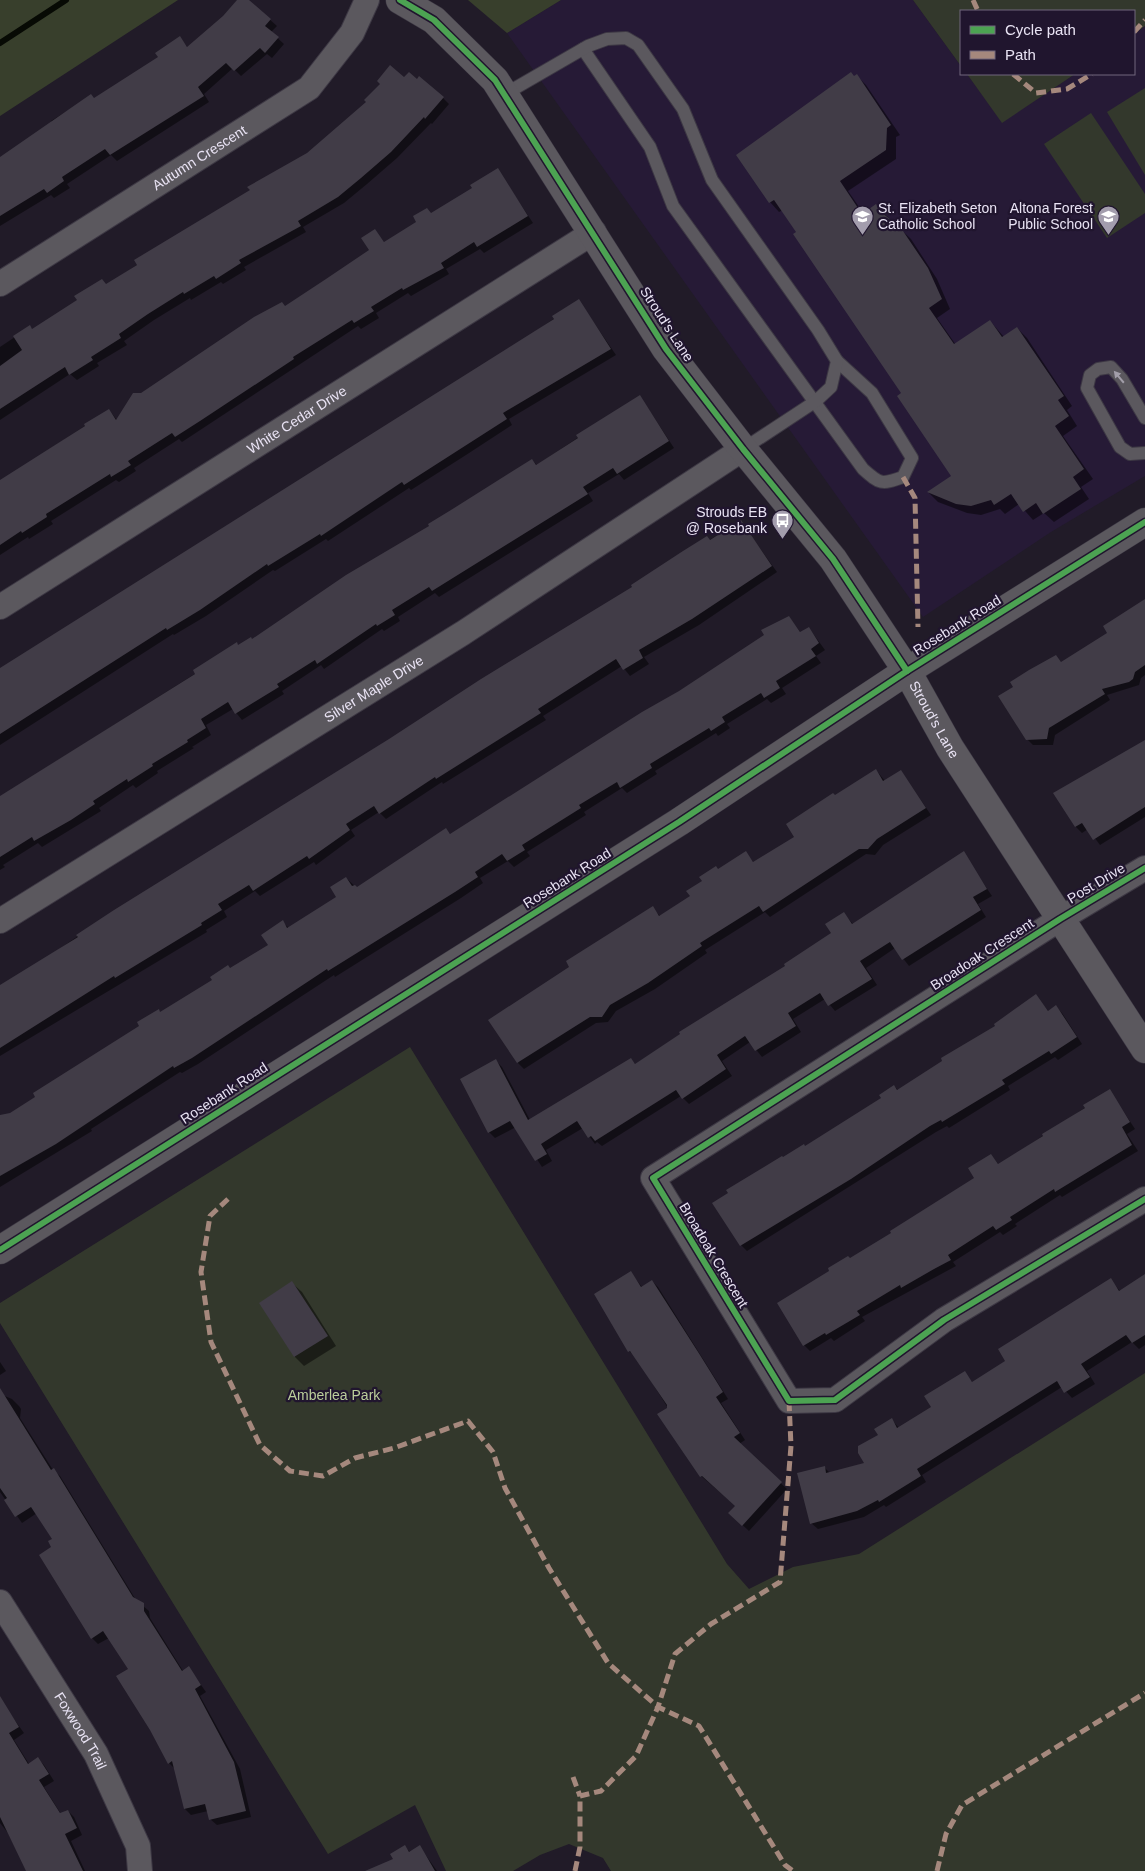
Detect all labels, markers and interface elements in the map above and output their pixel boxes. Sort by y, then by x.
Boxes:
legend [960,10,1135,75]
text: Cycle path [1005,21,1076,38]
text: Path [1005,46,1036,63]
street label: Autumn Crescent [149,122,249,193]
place label: St. Elizabeth Seton Catholic School [878,200,997,232]
place label: Altona Forest Public School [1008,200,1093,232]
school or university icon: St. Elizabeth Seton Catholic School [850,204,874,235]
school or university icon: Altona Forest Public School [1097,204,1121,235]
street label: Stroud's Lane [637,284,697,365]
one-way arrow [1114,370,1125,383]
street label: White Cedar Drive [244,382,350,457]
place label: Strouds EB @ Rosebank [686,504,768,536]
bus stop icon: Strouds EB @ Rosebank [771,508,795,539]
street label: Rosebank Road [910,592,1004,658]
street label: Silver Maple Drive [321,652,426,725]
street label: Stroud's Lane [906,678,963,761]
street label: Rosebank Road [520,845,614,911]
street label: Post Drive [1064,859,1128,906]
street label: Broadoak Crescent [927,915,1037,993]
street label: Rosebank Road [178,1059,270,1127]
street label: Broadoak Crescent [676,1200,752,1311]
park label: Amberlea Park [288,1387,381,1403]
street label: Foxwood Trail [51,1689,110,1772]

